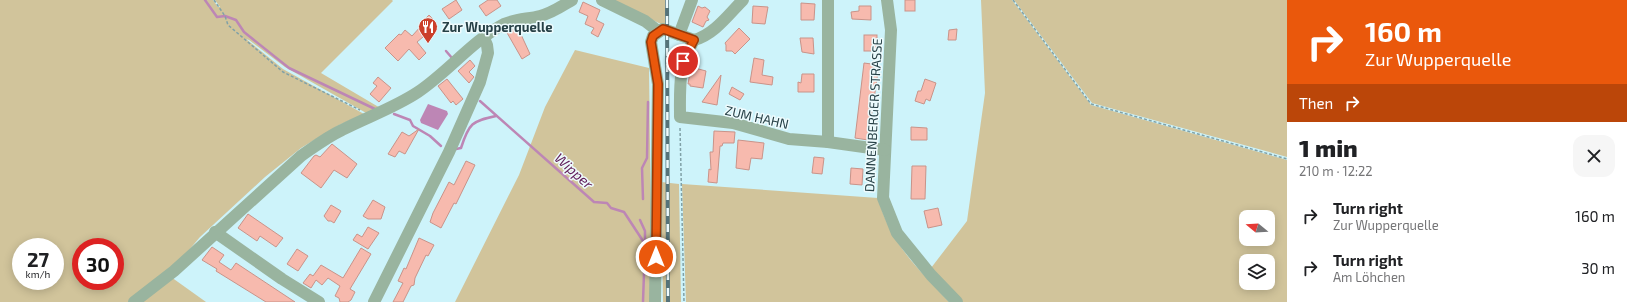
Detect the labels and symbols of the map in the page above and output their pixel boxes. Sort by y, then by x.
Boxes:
restaurant icon: Zur Wupperquelle [417,16,439,44]
place label: Zur Wupperquelle [442,19,553,35]
street label: DANNENBERGER STRASSE [861,38,885,192]
pin [666,44,700,78]
street label: ZUM HAHN [724,102,790,132]
water label: Wipper [552,149,597,193]
north arrow [1239,210,1275,246]
position arrow [635,236,677,278]
speed limit sign: 30 [72,238,124,290]

